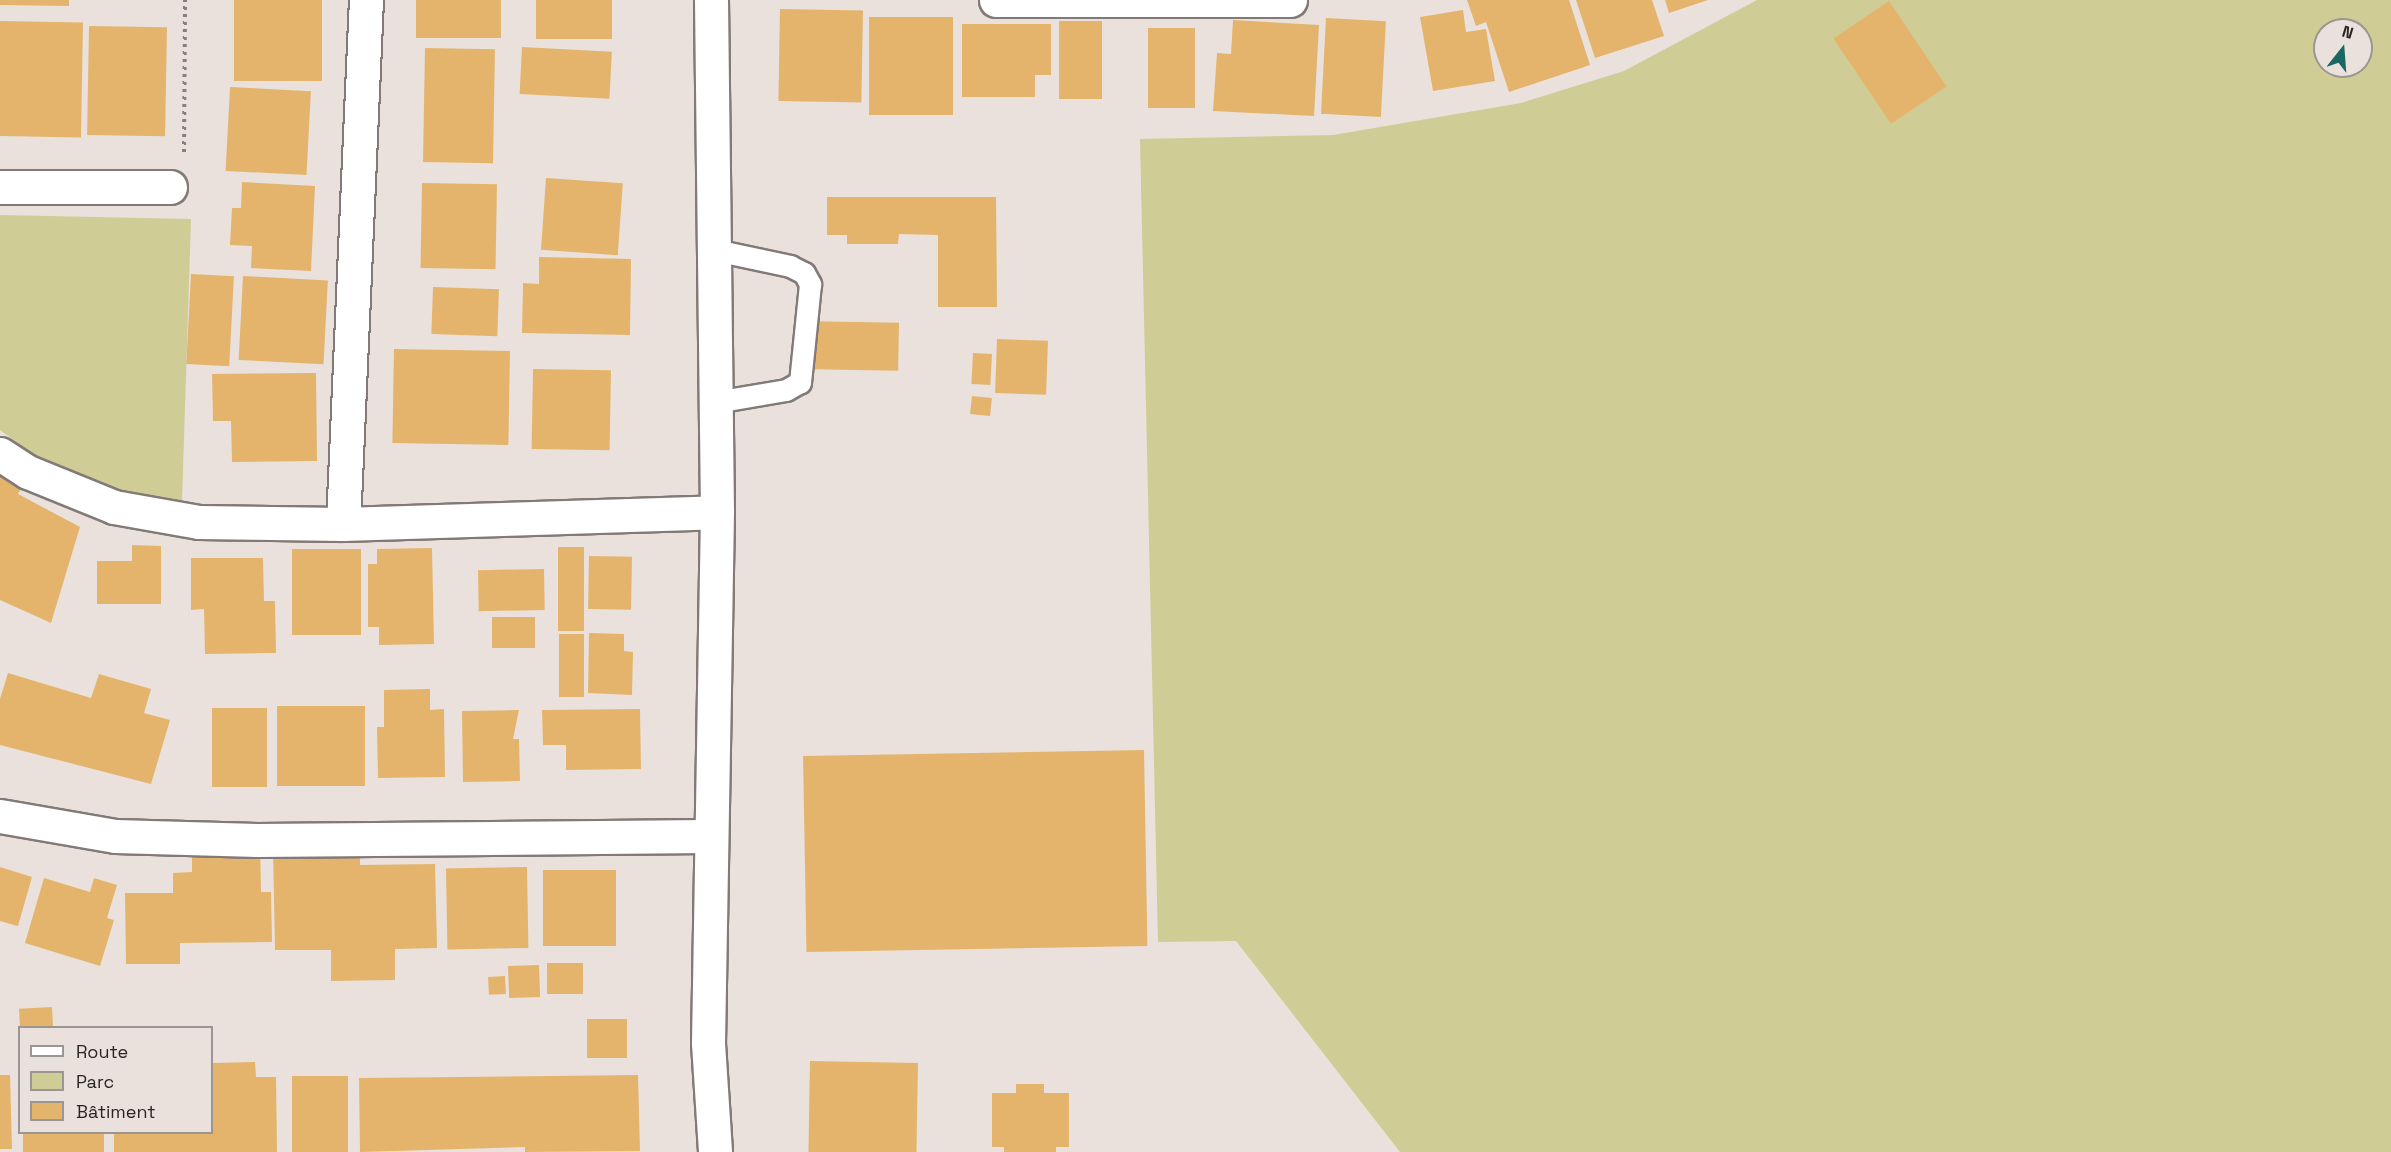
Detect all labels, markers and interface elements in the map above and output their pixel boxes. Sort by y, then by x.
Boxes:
north arrow [2313,18,2373,78]
text: N [2340,21,2356,44]
legend [18,1026,213,1134]
text: Route [76,1040,128,1063]
text: Parc [76,1070,114,1093]
text: Bâtiment [76,1100,156,1123]

